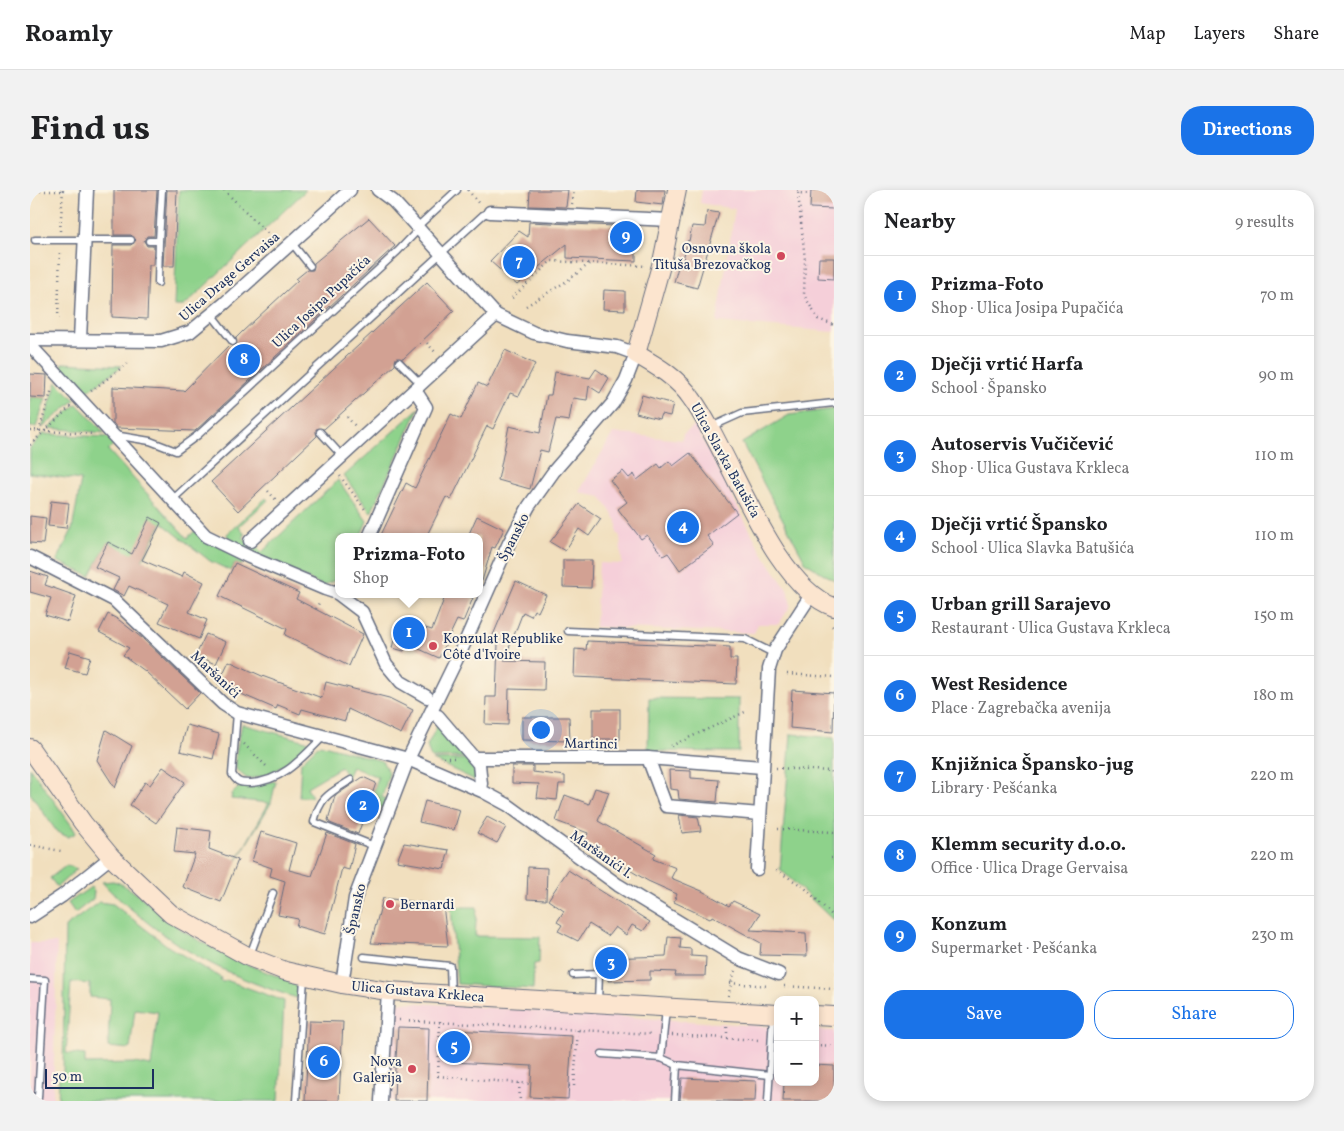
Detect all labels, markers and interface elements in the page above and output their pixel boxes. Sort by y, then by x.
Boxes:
text: Roamly [25,18,113,52]
text: Map [1129,22,1165,47]
text: Layers [1193,22,1245,47]
text: Share [1273,22,1319,47]
text: Find us [30,106,150,154]
button: Directions [1181,106,1314,155]
text: Nearby [884,208,955,237]
text: 9 results [1235,212,1294,234]
pin: 9 [610,218,642,256]
street label: Ulica Drage Gervaisa [176,228,284,326]
place label: Osnovna škola Tituša Brezovačkog [653,240,771,275]
pin: 7 [503,243,535,281]
marker: Osnovna škola Tituša Brezovačkog [775,250,787,262]
street label: Ulica Josipa Pupačića [268,251,376,353]
text: Prizma-Foto [931,272,1044,298]
text: 1 [897,285,903,307]
text: 70 m [1260,285,1294,307]
text: Shop · Ulica Josipa Pupačića [931,298,1124,320]
pin: 8 [228,341,260,379]
text: Dječji vrtić Harfa [931,352,1083,378]
text: 2 [896,365,904,387]
text: 90 m [1258,365,1294,387]
text: School · Špansko [931,378,1047,400]
street label: Ulica Slavka Batušića [685,400,764,522]
text: Autoservis Vučičević [931,432,1113,458]
text: 3 [896,445,904,467]
text: 110 m [1255,445,1294,467]
text: Shop · Ulica Gustava Krkleca [931,458,1129,480]
pin: 4 [667,508,699,546]
street label: Špansko [494,510,535,565]
text: Dječji vrtić Špansko [931,512,1108,538]
text: 4 [895,525,905,547]
text: 110 m [1255,525,1294,547]
popup [335,533,483,598]
text: School · Ulica Slavka Batušića [931,538,1135,560]
text: Prizma-Foto [353,542,465,568]
text: Shop [353,568,389,590]
text: Urban grill Sarajevo [931,592,1111,618]
text: 5 [896,605,904,627]
text: 150 m [1253,605,1294,627]
pin: 1 [393,614,425,652]
text: Restaurant · Ulica Gustava Krkleca [931,618,1171,640]
place label: Konzulat Republike Côte d'Ivoire [443,630,563,665]
marker: Konzulat Republike Côte d'Ivoire [427,640,439,652]
street label: Maršanići [186,647,244,703]
text: West Residence [931,672,1067,698]
text: 6 [896,685,904,707]
text: 180 m [1253,685,1294,707]
text: Place · Zagrebačka avenija [931,698,1111,720]
your location [528,717,554,743]
street label: Martinci [564,735,618,754]
text: Knjižnica Špansko-jug [931,752,1134,778]
text: 7 [896,765,904,787]
text: 220 m [1250,765,1294,787]
text: Library · Pešćanka [931,778,1057,800]
pin: 2 [347,787,379,825]
street label: Maršanići I. [566,827,636,884]
text: Klemm security d.o.o. [931,832,1126,858]
text: 8 [896,845,904,867]
text: 220 m [1250,845,1294,867]
text: Office · Ulica Drage Gervaisa [931,858,1128,880]
street label: Špansko [341,882,372,937]
place label: Bernardi [400,896,455,915]
marker: Bernardi [384,898,396,910]
text: Konzum [931,912,1007,938]
text: 9 [896,925,904,947]
text: 230 m [1251,925,1294,947]
text: Supermarket · Pešćanka [931,938,1097,960]
pin: 3 [595,944,627,982]
street label: Ulica Gustava Krkleca [350,977,485,1008]
button: Save [884,990,1084,1039]
button: Share [1094,990,1294,1039]
map controls [774,996,819,1086]
button: + [774,996,819,1041]
pin: 5 [438,1028,470,1066]
button: − [774,1041,819,1086]
pin: 6 [308,1043,340,1081]
place label: Nova Galerija [353,1053,402,1088]
marker: Nova Galerija [406,1063,418,1075]
scale bar [45,1066,154,1089]
text: 50 m [52,1068,82,1087]

